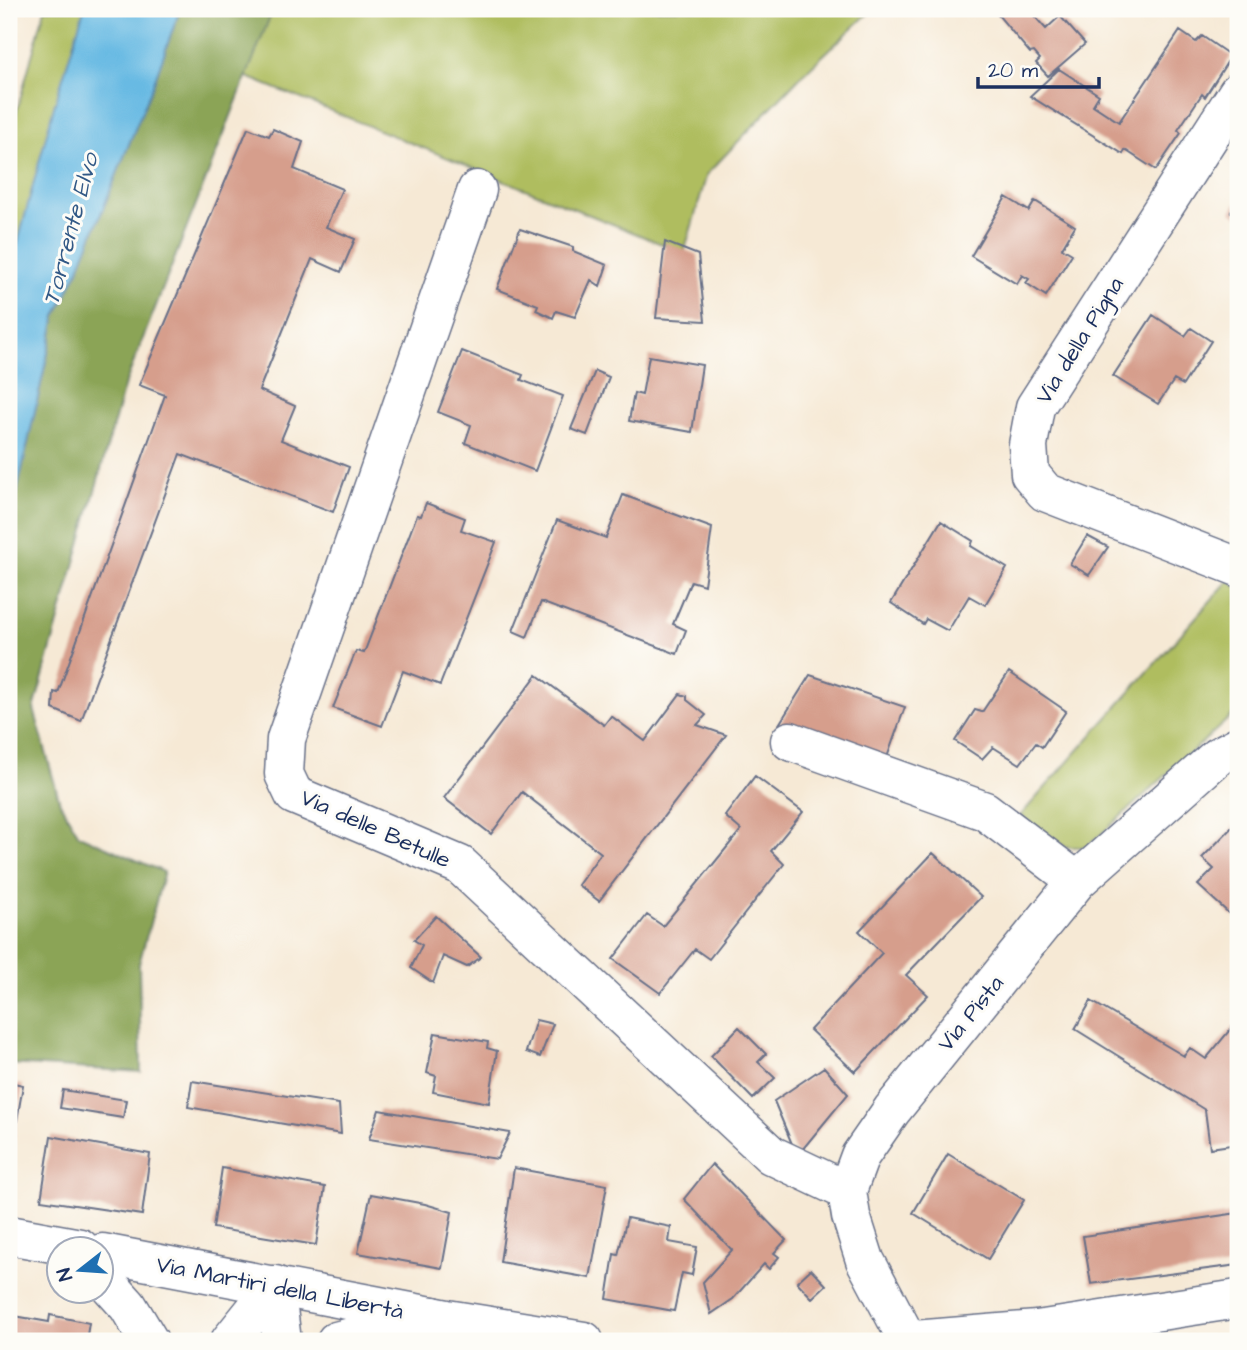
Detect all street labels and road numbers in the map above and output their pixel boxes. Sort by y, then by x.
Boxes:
street label: Via della Pigna [1028,271,1133,411]
street label: Via delle Betulle [295,781,456,876]
street label: Via Pista [930,969,1012,1058]
street label: Via Martiri della Libertà [153,1248,406,1328]

